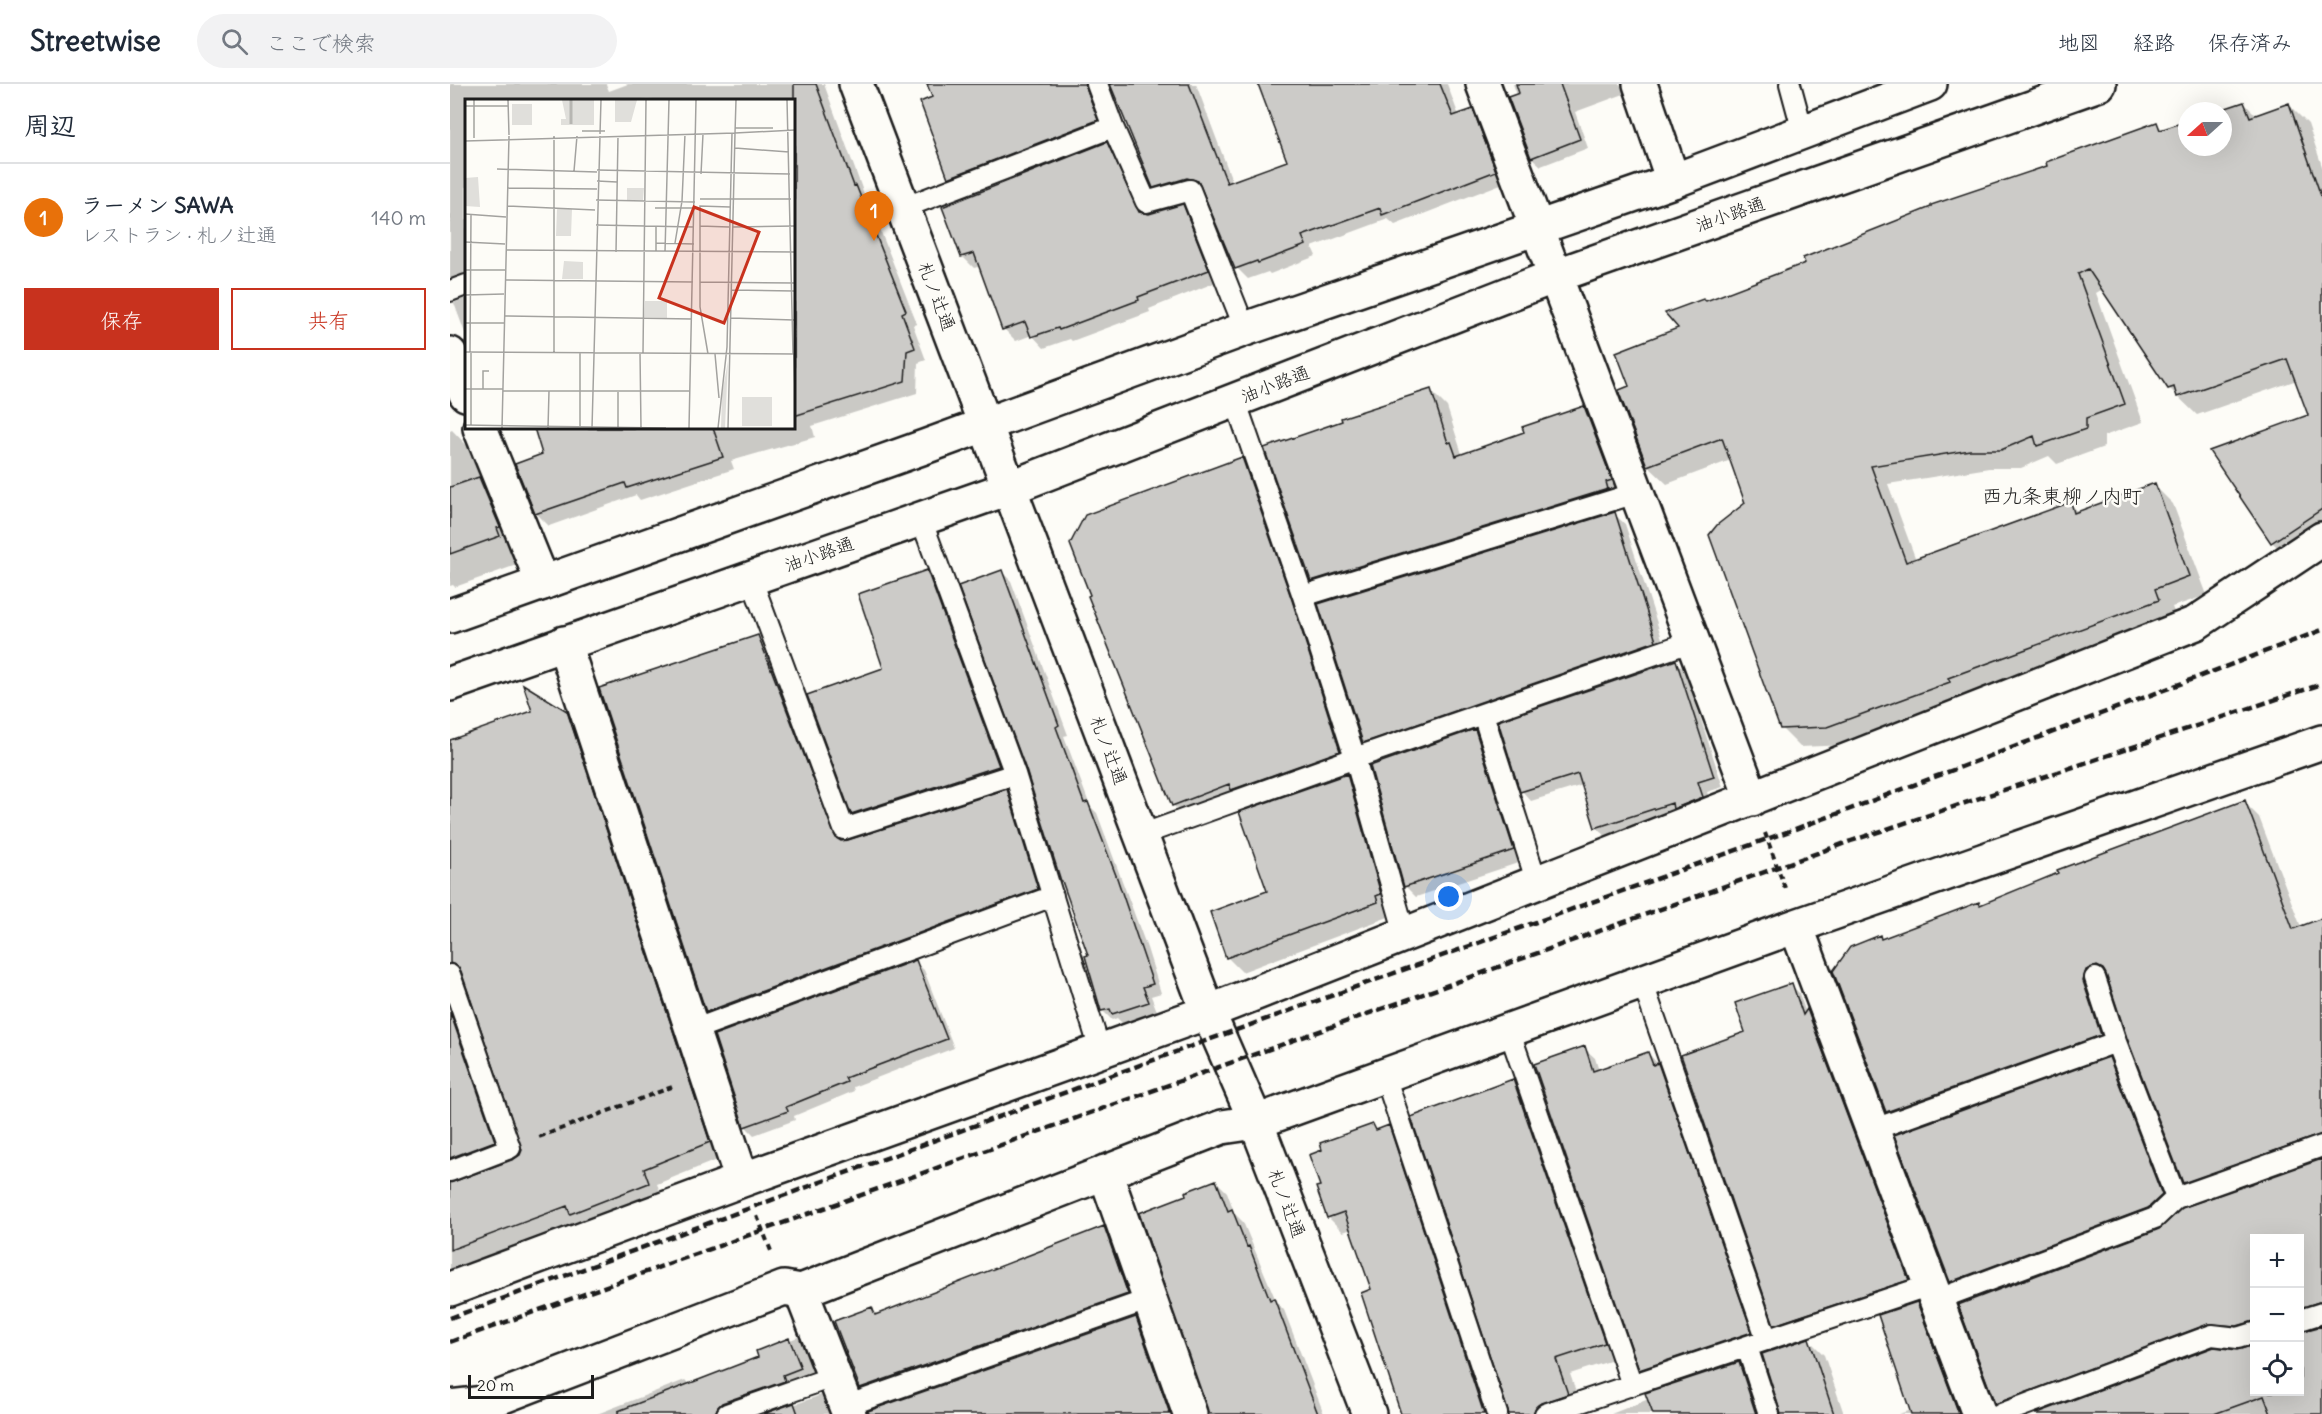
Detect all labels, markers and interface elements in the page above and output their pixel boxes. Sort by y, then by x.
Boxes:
search box [197,14,617,68]
text: Streetwise [30,23,161,59]
icon: search [218,25,251,58]
text: ここで検索 [266,29,376,57]
text: 地図 [2058,29,2100,56]
text: 経路 [2133,29,2175,56]
text: 保存済み [2208,29,2292,56]
inset map [465,99,795,429]
north arrow [2178,102,2232,156]
text: 周辺 [24,109,76,142]
text: ラーメン SAWA [81,191,234,219]
street label: 油小路通 [1692,191,1768,237]
pin: 1 [854,192,894,241]
text: 1 [40,205,47,230]
text: 140 m [371,205,426,230]
text: レストラン · 札ノ辻通 [81,222,277,247]
street label: 札ノ辻通 [913,258,961,334]
button: 保存 [24,288,219,350]
button: 共有 [231,288,426,350]
street label: 油小路通 [1237,360,1313,408]
district label: 西九条東柳ノ内町 [1982,483,2142,508]
street label: 油小路通 [781,531,857,577]
street label: 札ノ辻通 [1085,712,1133,788]
your location [1434,882,1463,911]
street label: 札ノ辻通 [1263,1165,1311,1241]
map controls [2250,1234,2304,1396]
button: + [2250,1234,2304,1288]
button: − [2250,1288,2304,1342]
button: locate [2250,1342,2304,1396]
scale bar [468,1372,594,1400]
text: 20 m [477,1375,514,1395]

